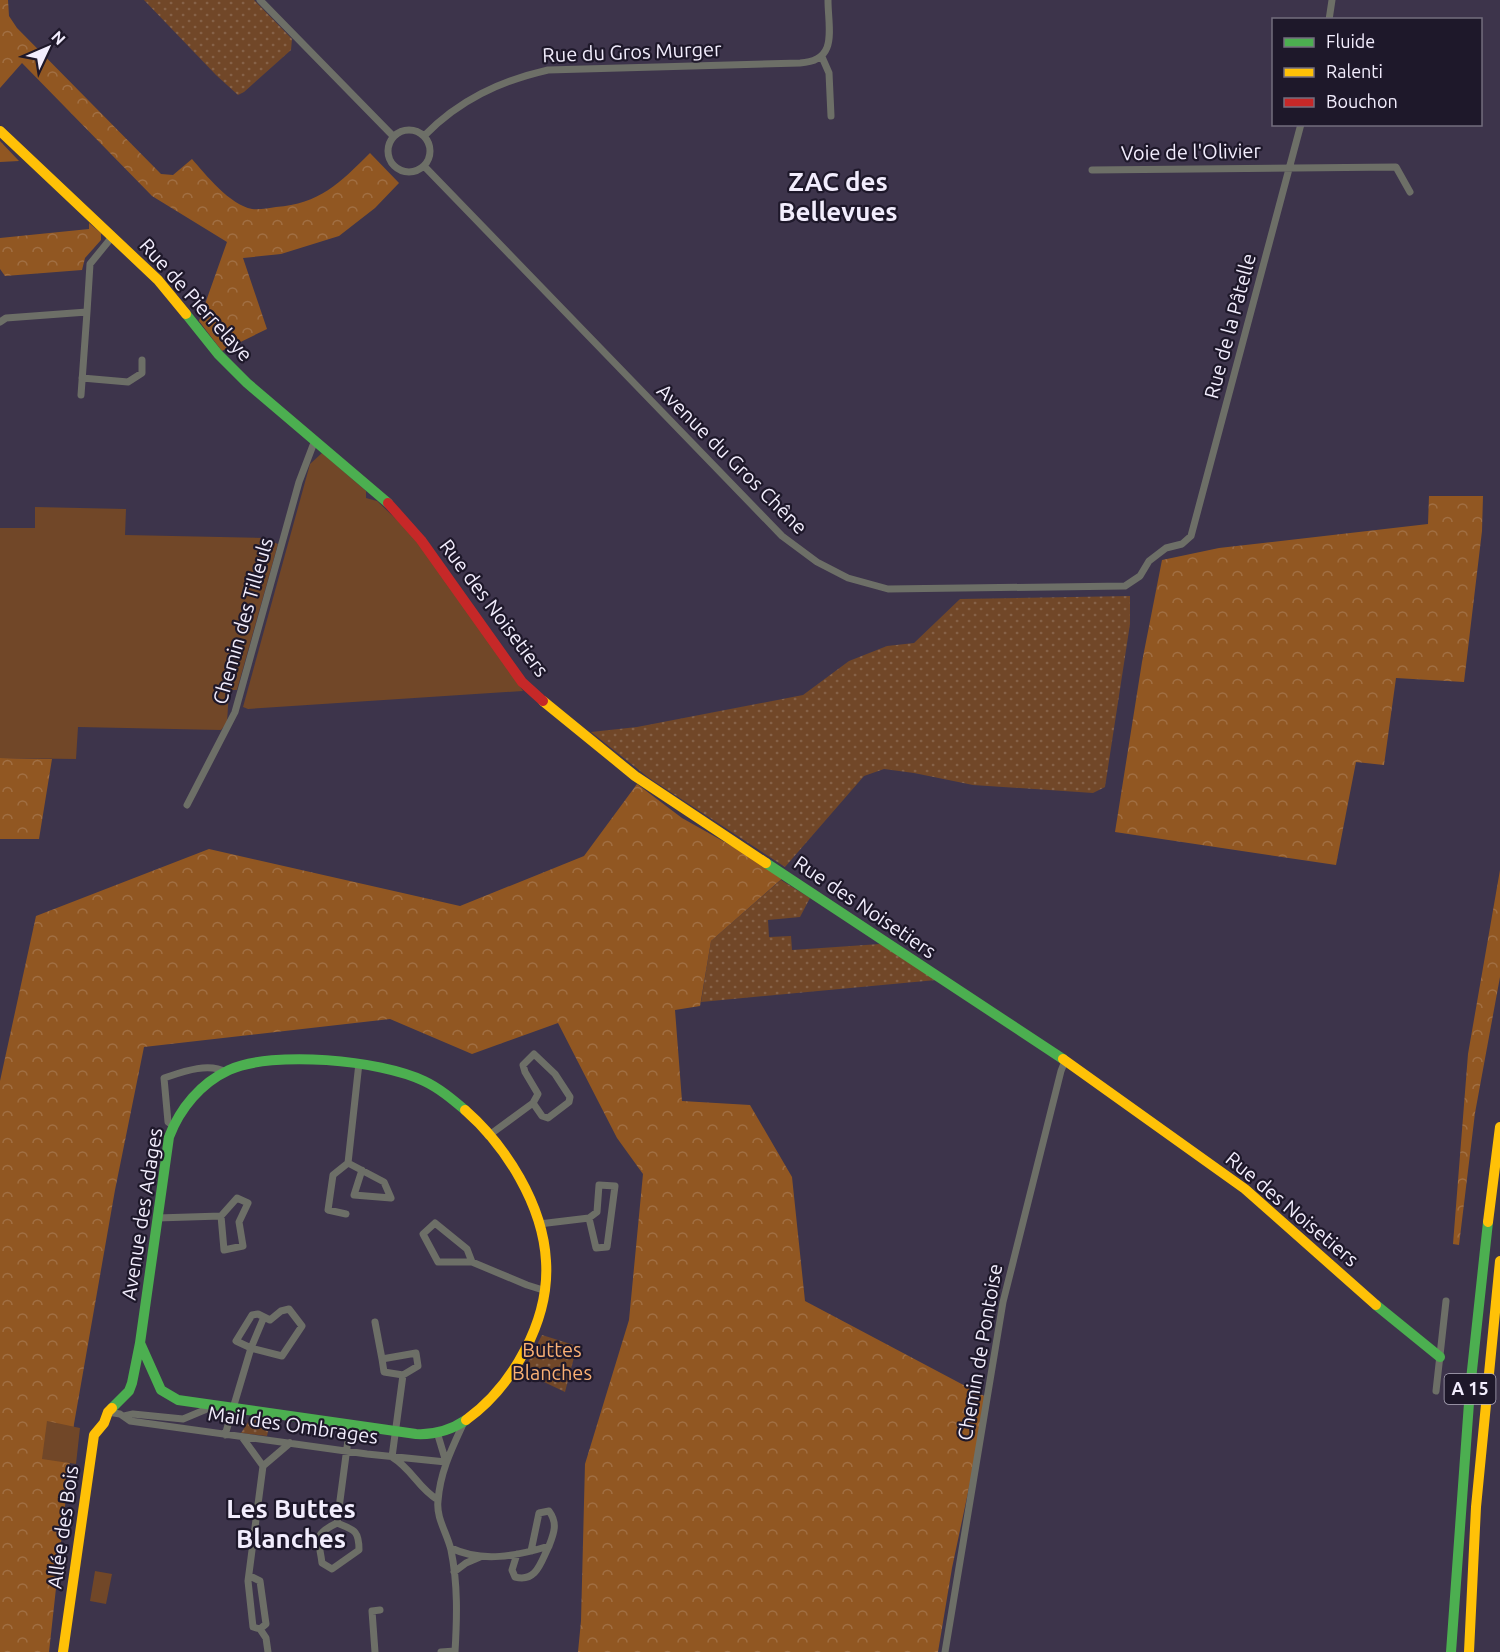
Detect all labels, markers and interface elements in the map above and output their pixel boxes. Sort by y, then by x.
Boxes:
north arrow [18,18,78,78]
legend [1272,18,1482,126]
text: N [48,27,69,48]
text: Fluide [1326,31,1375,51]
street label: Rue du Gros Murger [542,37,722,66]
text: Ralenti [1326,61,1383,81]
text: Bouchon [1326,91,1398,111]
street label: Voie de l'Olivier [1121,139,1262,164]
district label: ZAC des Bellevues [778,167,898,226]
street label: Rue de Pierrelaye [135,234,257,366]
street label: Rue de la Pâtelle [1199,251,1260,401]
street label: Avenue du Gros Chêne [653,379,812,538]
street label: Rue des Noisetiers [435,534,554,681]
street label: Chemin des Tilleuls [208,535,277,707]
street label: Rue des Noisetiers [790,851,941,963]
street label: Avenue des Adages [117,1126,166,1302]
street label: Rue des Noisetiers [1221,1146,1363,1271]
street label: Chemin de Pontoise [953,1262,1006,1442]
park label: Buttes Blanches [512,1338,592,1384]
road number: A 15 [1444,1374,1496,1404]
street label: Mail des Ombrages [206,1401,380,1448]
street label: Allée des Bois [42,1464,83,1590]
district label: Les Buttes Blanches [226,1494,356,1553]

